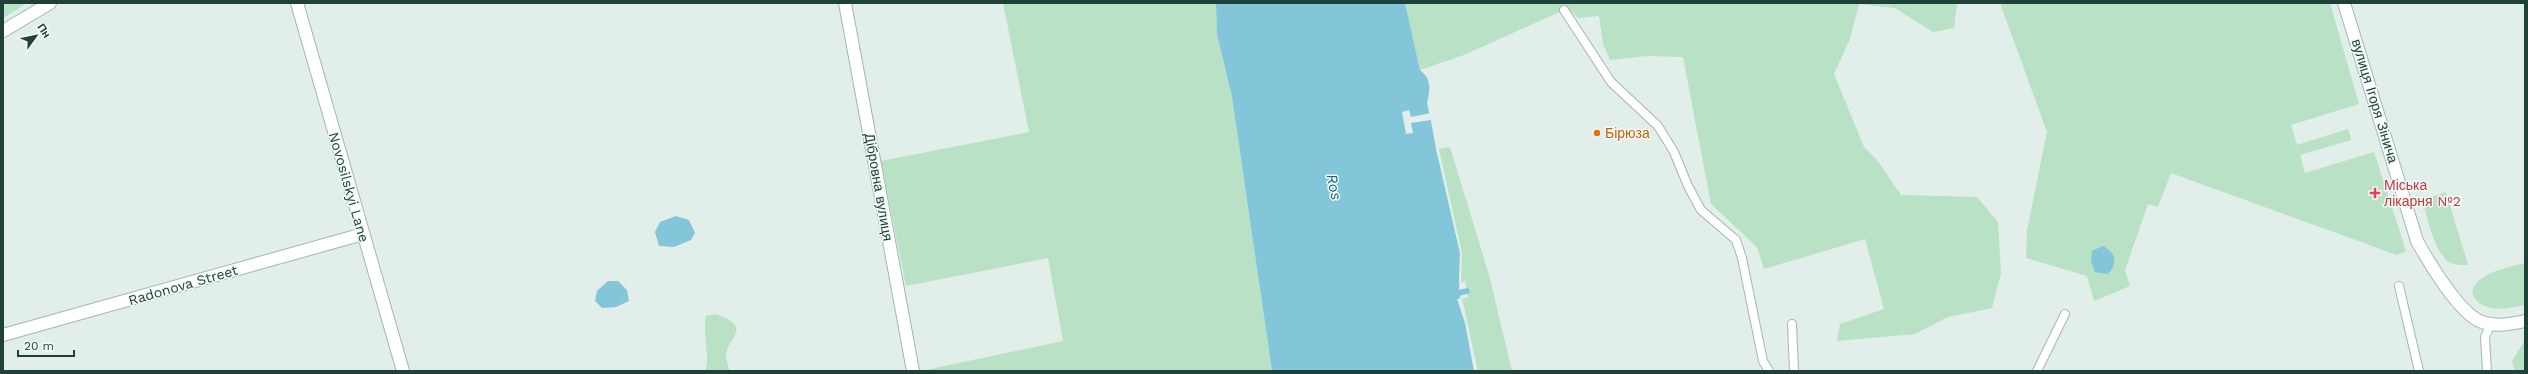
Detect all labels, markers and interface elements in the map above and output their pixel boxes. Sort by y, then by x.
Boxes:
north arrow [16,16,56,56]
text: Пн [35,21,53,40]
street label: вулиця Ігоря Зінича [2349,37,2402,165]
place label: Бірюза [1605,125,1650,141]
marker: Бірюза [1592,128,1602,138]
street label: Novosilskyi Lane [326,130,372,244]
street label: Дібровна вулиця [862,132,896,242]
water label: Ros [1323,172,1346,202]
place label: Міська лікарня №2 [2384,177,2461,209]
marker: Міська лікарня №2 [2369,187,2381,199]
street label: Radonova Street [126,262,240,308]
scale bar [18,332,74,358]
text: 20 m [24,339,54,353]

